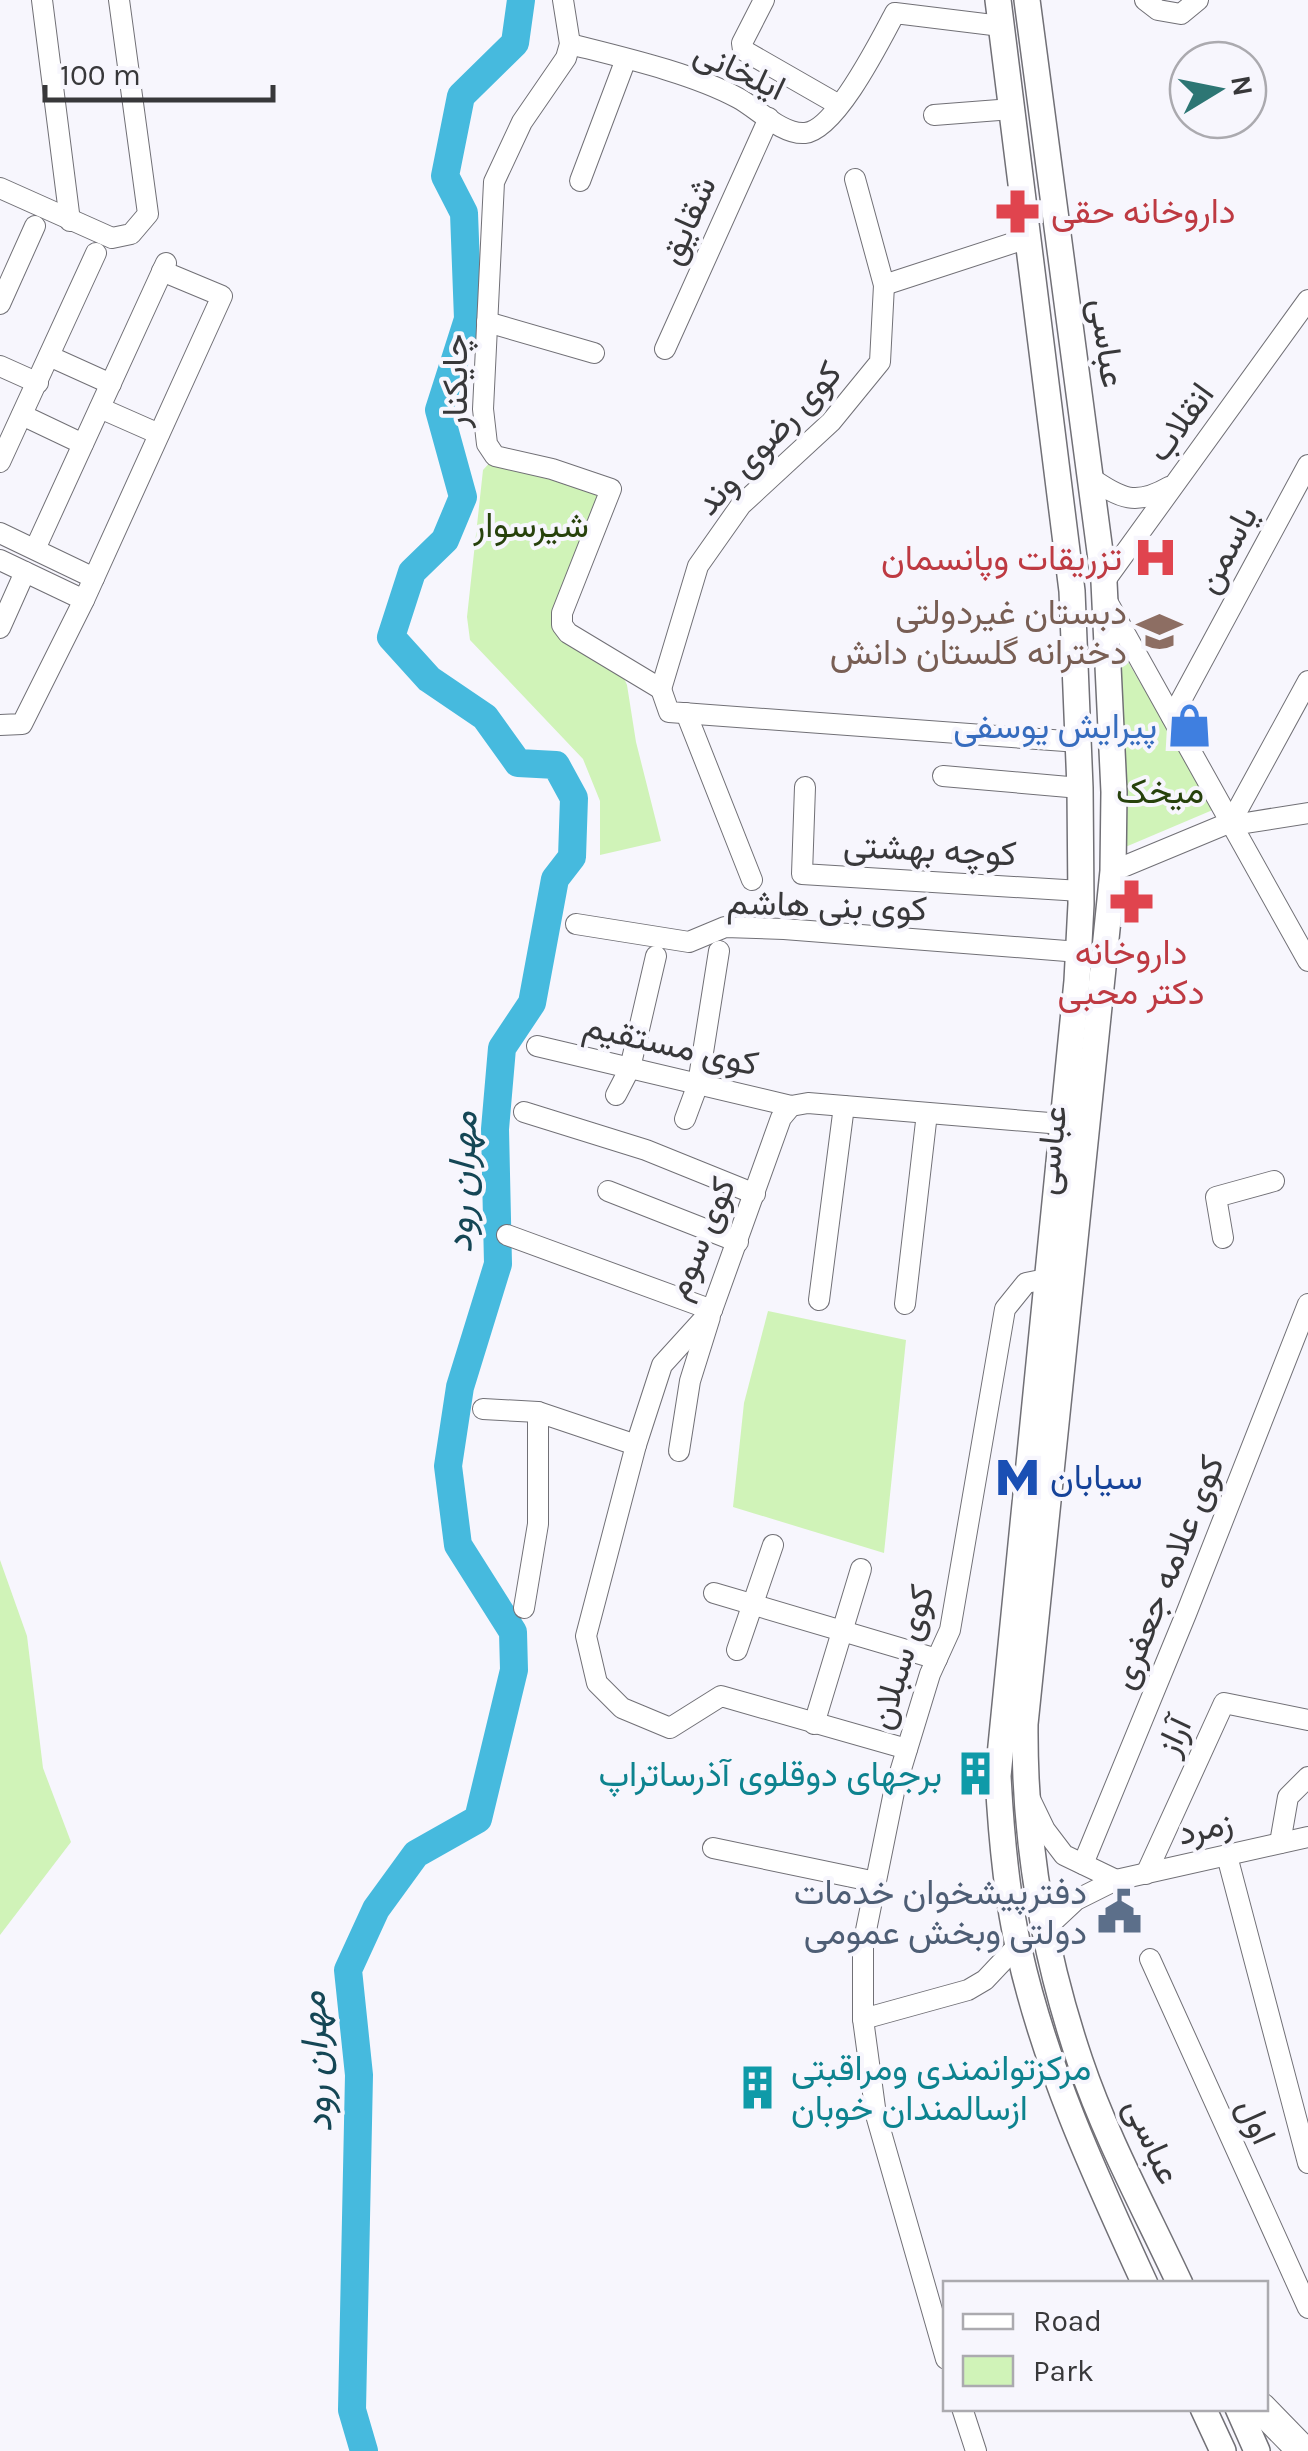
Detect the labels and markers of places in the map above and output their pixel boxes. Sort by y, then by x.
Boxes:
pharmacy icon: داروخانه حقی [994,187,1042,235]
place label: داروخانه حقی [1051,191,1236,233]
hospital icon: تزریقات وپانسمان [1131,534,1179,582]
place label: تزریقات وپانسمان [881,538,1122,582]
place label: دبستان غیردولتی دخترانه گلستان دانش [830,592,1127,674]
school or university icon: دبستان غیردولتی دخترانه گلستان دانش [1136,608,1184,656]
shop icon: پیرایش یوسفی [1166,702,1214,750]
place label: پیرایش یوسفی [953,706,1157,750]
pharmacy icon: داروخانه دکتر محبی [1107,878,1155,926]
place label: داروخانه دکتر محبی [1058,932,1204,1014]
metro station icon: سیابان [993,1453,1041,1501]
place label: سیابان [1050,1457,1143,1498]
building icon: برجهای دوقلوی آذرساتراپ [951,1750,999,1798]
place label: برجهای دوقلوی آذرساتراپ [598,1754,942,1798]
place label: دفترپیشخوان خدمات دولتی وبخش عمومی [794,1872,1087,1954]
public building icon: دفترپیشخوان خدمات دولتی وبخش عمومی [1096,1888,1144,1936]
place label: مرکزتوانمندی ومراقبتی ازسالمندان خوبان [791,2048,1091,2130]
building icon: مرکزتوانمندی ومراقبتی ازسالمندان خوبان [734,2064,782,2112]

